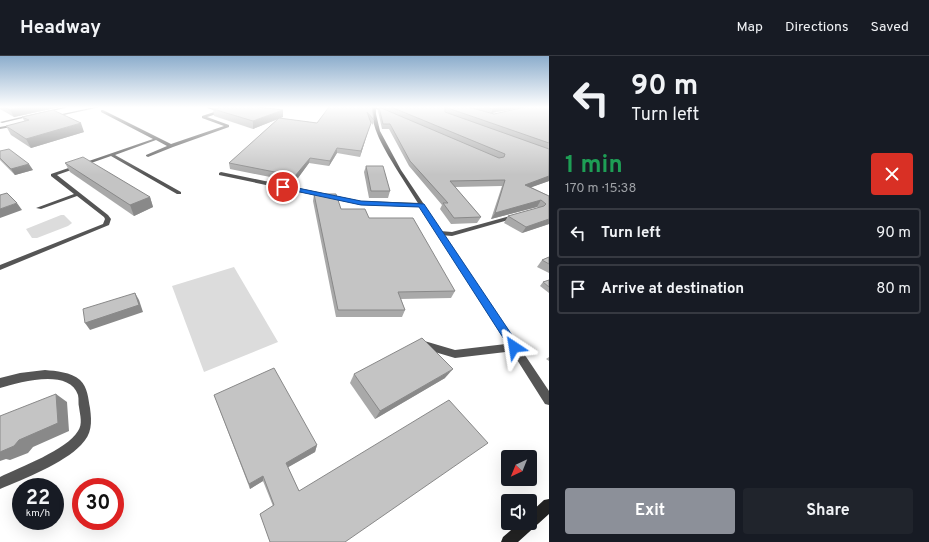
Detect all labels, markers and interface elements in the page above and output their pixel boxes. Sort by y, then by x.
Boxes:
text: Headway [20,16,101,40]
text: Map [737,19,763,36]
text: Directions [785,19,849,36]
text: Saved [871,19,909,36]
text: 90 m [631,69,698,105]
icon: left [565,72,617,124]
text: Turn left [631,104,699,127]
text: 1 min [565,151,623,181]
button: close [871,153,913,195]
pin [266,170,300,204]
icon: arrive [272,176,294,198]
text: 170 m · 15:38 [565,181,636,197]
icon: left [567,222,589,244]
text: Turn left [601,224,661,243]
text: 90 m [876,224,911,243]
icon: arrive [567,278,589,300]
text: Arrive at destination [601,280,744,299]
text: 80 m [876,280,911,299]
position arrow [493,326,535,368]
north arrow [501,450,537,486]
map controls [501,450,537,530]
speed limit sign: 30 [72,478,124,530]
text: 22 [26,486,50,512]
button: Exit [565,488,735,534]
button: Share [743,488,913,534]
button: sound [501,494,537,530]
text: km/h [26,507,50,520]

